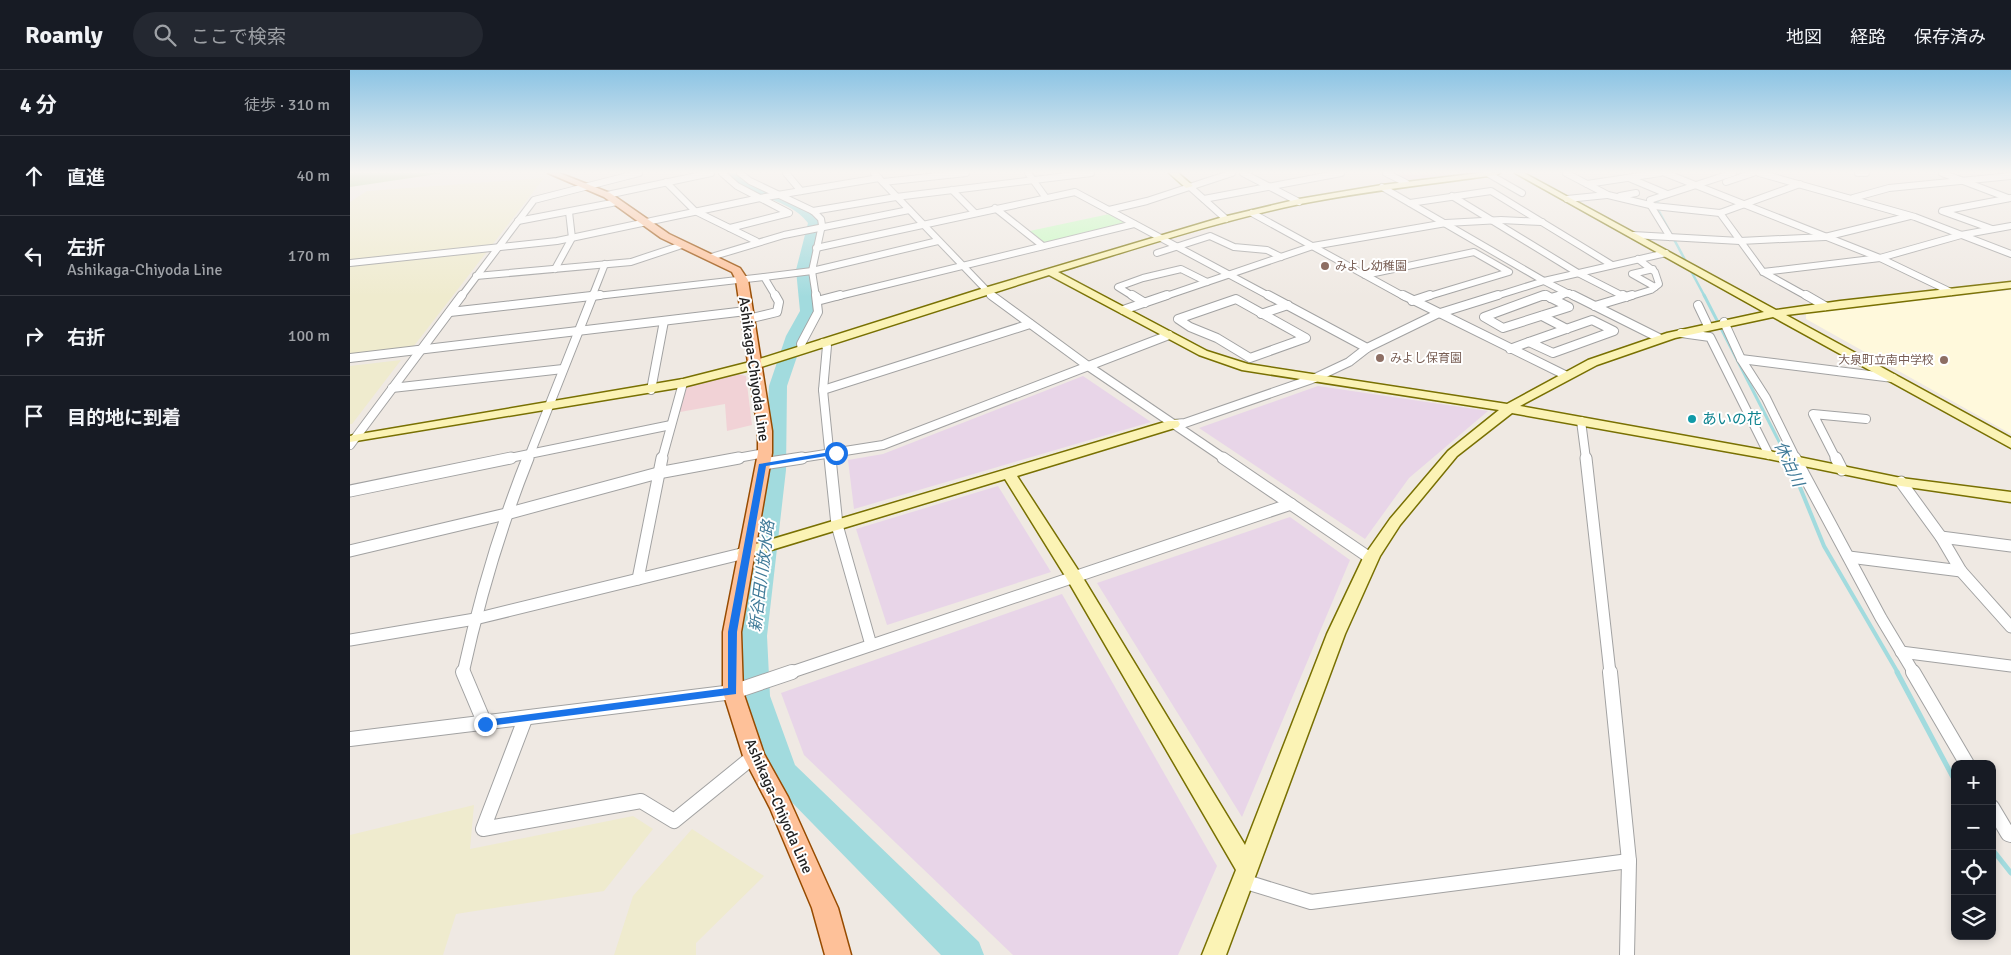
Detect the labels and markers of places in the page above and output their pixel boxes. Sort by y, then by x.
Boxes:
place label: みよし幼稚園 [1335,259,1407,274]
marker: みよし幼稚園 [1319,260,1331,272]
place label: みよし保育園 [1390,351,1462,366]
marker: みよし保育園 [1374,352,1386,364]
place label: 大泉町立南中学校 [1838,353,1934,368]
marker: 大泉町立南中学校 [1938,354,1950,366]
place label: あいの花 [1702,410,1762,428]
marker: あいの花 [1686,413,1698,425]

